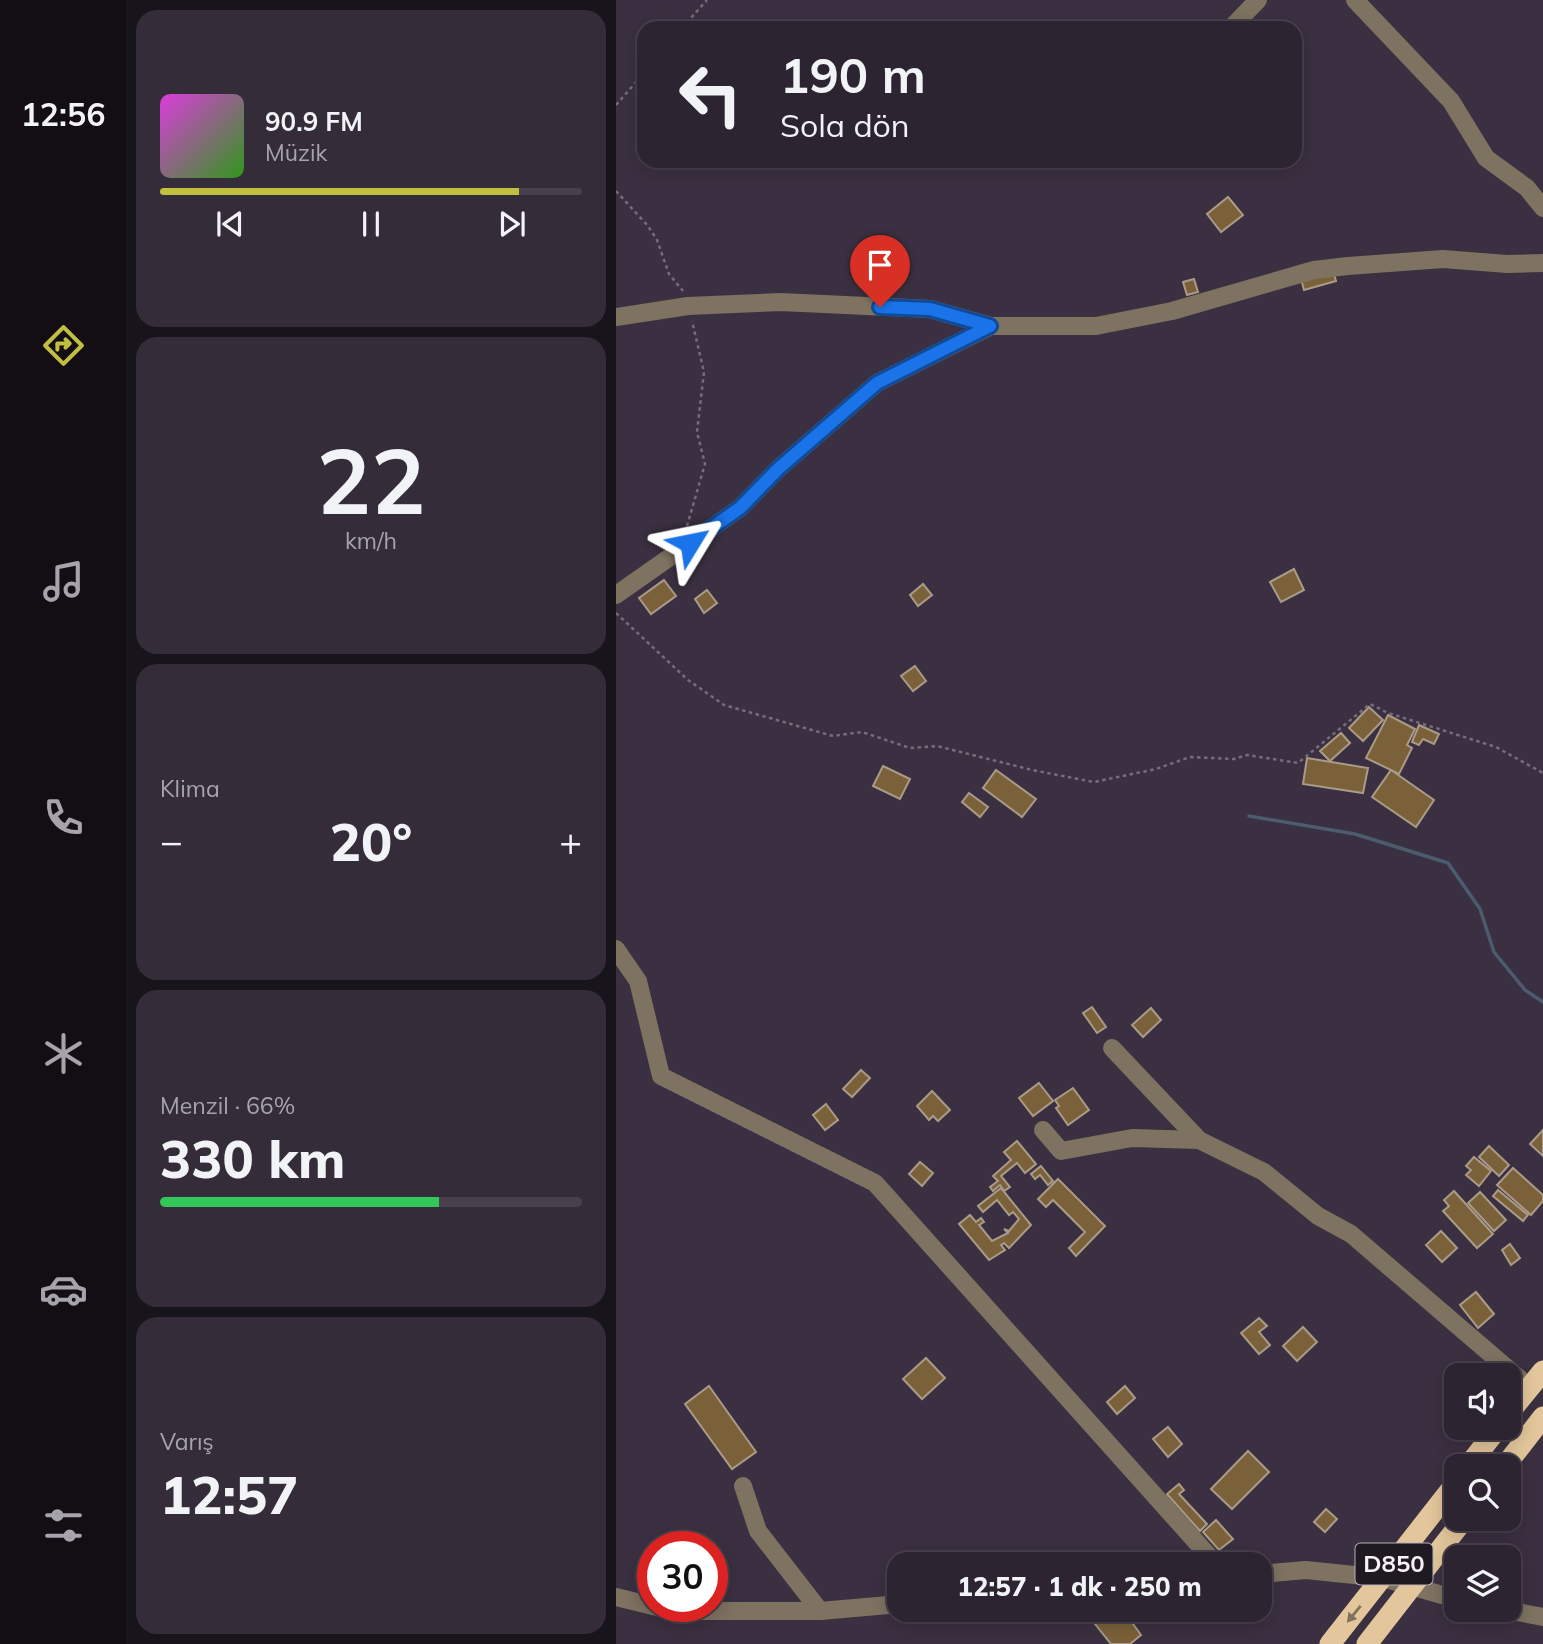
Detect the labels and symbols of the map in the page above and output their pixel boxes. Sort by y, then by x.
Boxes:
pin [850,235,910,307]
position arrow [653,506,727,580]
speed limit sign: 30 [637,1531,728,1622]
road number: D850 [1356,1544,1432,1584]
one-way arrow [1347,1606,1362,1623]

